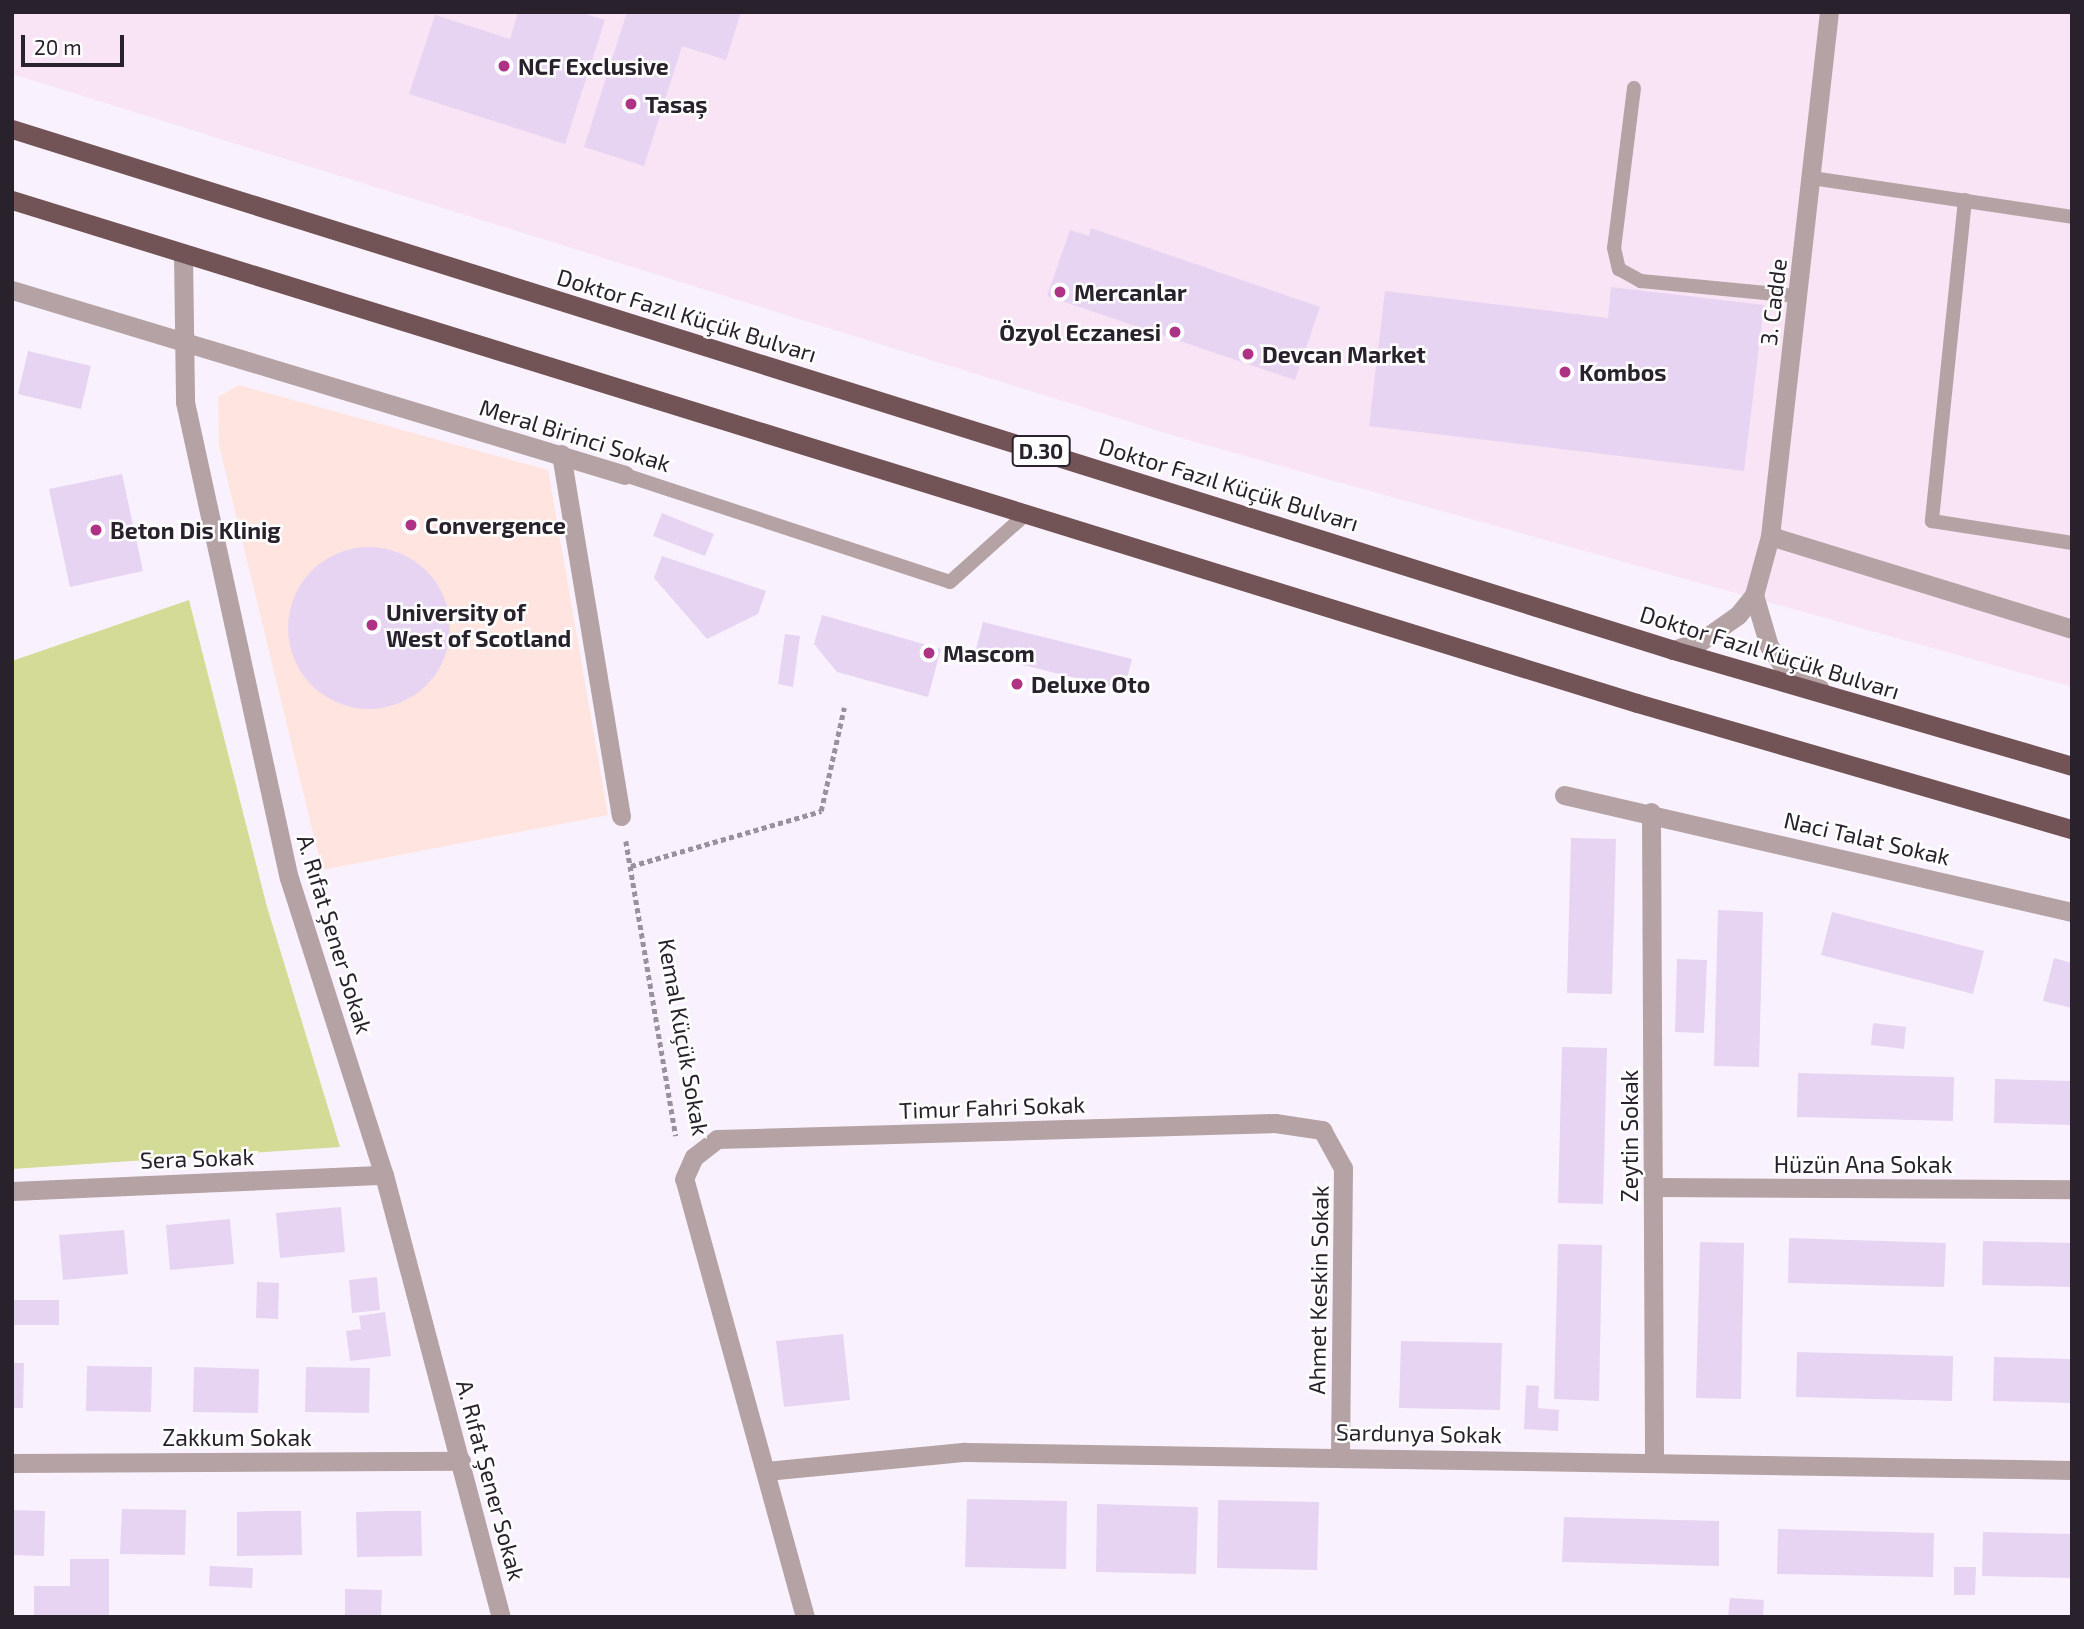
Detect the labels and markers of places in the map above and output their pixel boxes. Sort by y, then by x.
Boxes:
place label: NCF Exclusive [518,52,669,80]
marker: NCF Exclusive [496,58,512,74]
place label: Tasaş [645,90,707,118]
marker: Tasaş [623,96,639,112]
place label: Mercanlar [1074,278,1187,306]
marker: Mercanlar [1052,284,1068,300]
place label: Özyol Eczanesi [999,318,1161,346]
marker: Özyol Eczanesi [1167,324,1183,340]
place label: Devcan Market [1262,340,1426,368]
marker: Devcan Market [1240,346,1256,362]
place label: Kombos [1579,358,1666,386]
marker: Kombos [1557,364,1573,380]
place label: Convergence [425,511,566,539]
place label: Beton Dis Klinig [110,516,281,544]
marker: Convergence [403,517,419,533]
marker: Beton Dis Klinig [88,522,104,538]
place label: University of West of Scotland [386,598,572,652]
marker: University of West of Scotland [364,617,380,633]
place label: Mascom [943,639,1035,667]
marker: Mascom [921,645,937,661]
place label: Deluxe Oto [1031,670,1150,698]
marker: Deluxe Oto [1009,676,1025,692]

